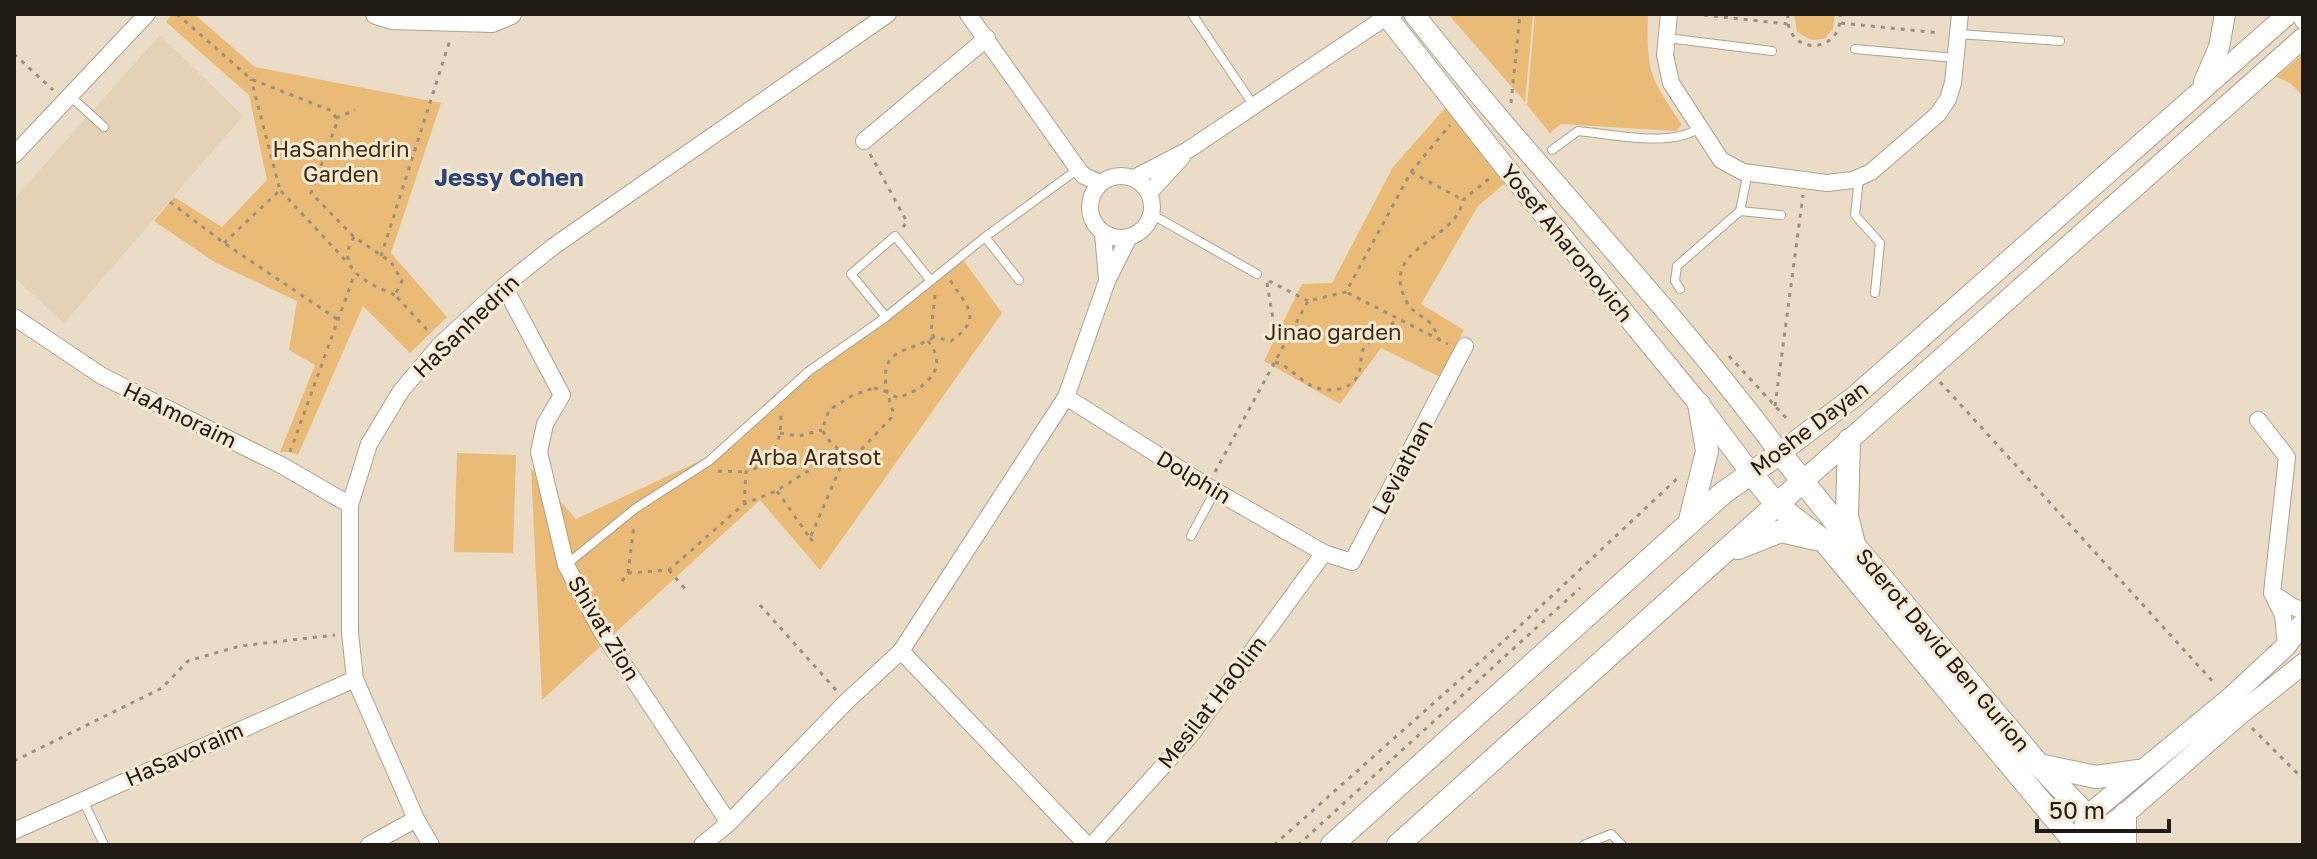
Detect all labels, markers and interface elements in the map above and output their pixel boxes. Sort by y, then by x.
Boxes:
park label: HaSanhedrin Garden [272,135,410,187]
street label: Yosef Aharonovich [1495,158,1639,327]
district label: Jessy Cohen [434,162,584,191]
street label: HaSanhedrin [407,268,524,383]
park label: Jinao garden [1265,318,1401,345]
street label: Moshe Dayan [1744,375,1873,481]
street label: HaAmoraim [119,376,241,454]
street label: Leviathan [1365,415,1438,519]
park label: Arba Aratsot [749,443,881,470]
street label: Dolphin [1152,444,1236,509]
street label: Sderot David Ben Gurion [1850,542,2036,757]
street label: Shivat Zion [563,570,646,685]
street label: Mesilat HaOlim [1152,630,1272,773]
street label: HaSavoraim [121,715,247,792]
scale bar [2037,783,2169,833]
text: 50 m [2049,795,2105,824]

